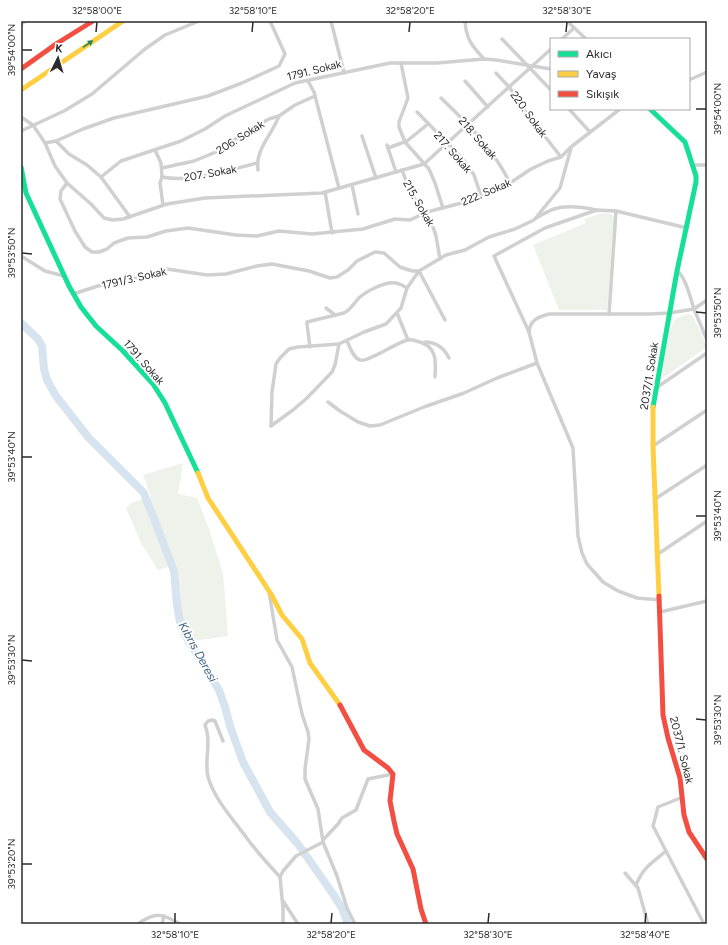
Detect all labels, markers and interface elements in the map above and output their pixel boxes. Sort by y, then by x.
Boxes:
text: 32°58'00"E [72,4,122,17]
text: 32°58'10"E [229,4,277,17]
text: 32°58'20"E [385,4,435,17]
text: 32°58'30"E [542,4,592,17]
text: 39°54'00"N [5,24,18,76]
north arrow [38,38,78,78]
legend [550,38,690,110]
one-way arrow [83,40,93,48]
text: K [55,42,64,55]
text: Akıcı [586,47,612,61]
street label: 1791. Sokak [286,57,343,84]
text: Yavaş [586,67,617,81]
text: 39°54'00"N [711,83,724,135]
text: Sıkışık [586,87,619,101]
street label: 220. Sokak [508,89,550,140]
street label: 218. Sokak [456,115,500,163]
street label: 206. Sokak [214,117,267,157]
street label: 217. Sokak [431,129,475,176]
street label: 207. Sokak [183,162,238,185]
street label: 222. Sokak [459,176,514,209]
street label: 215. Sokak [400,178,437,229]
text: 39°53'50"N [5,227,18,279]
street label: 1791/3. Sokak [101,265,168,292]
text: 39°53'50"N [711,287,724,339]
street label: 1791. Sokak [121,337,167,388]
street label: 2037/1. Sokak [638,341,661,411]
text: 39°53'40"N [5,431,18,483]
text: 39°53'40"N [711,490,724,542]
water label: Kıbrıs Deresi [176,619,220,685]
text: 39°53'30"N [5,635,18,685]
text: 39°53'30"N [711,695,724,745]
street label: 2037/1. Sokak [667,715,696,785]
text: 39°53'20"N [5,839,18,889]
text: 32°58'10"E [151,928,199,941]
text: 32°58'20"E [306,928,356,941]
text: 32°58'30"E [463,928,513,941]
text: 32°58'40"E [620,928,670,941]

